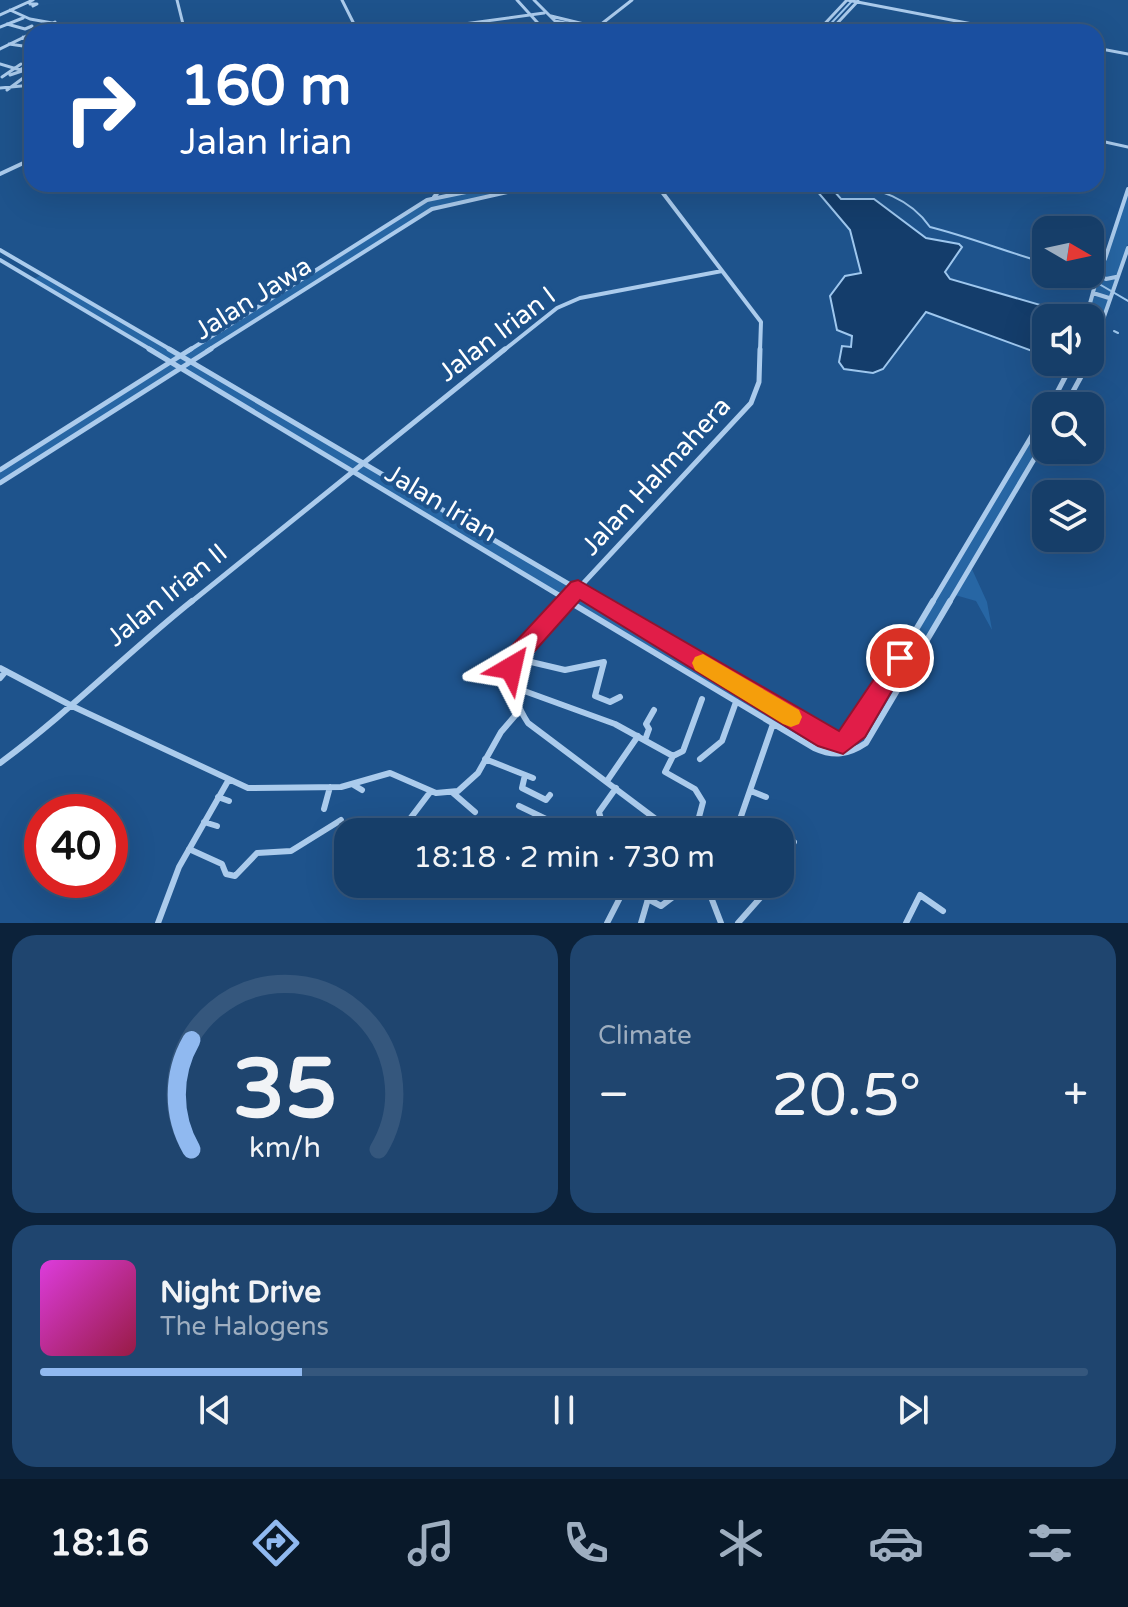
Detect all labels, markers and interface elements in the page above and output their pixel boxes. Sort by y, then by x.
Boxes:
text: 160 m [180,53,351,120]
icon: right [48,56,152,160]
text: Jalan Irian [180,121,352,164]
north arrow [1032,216,1104,288]
map controls [1032,216,1104,552]
street label: Jalan Jawa [189,250,317,346]
street label: Jalan Irian I [432,280,562,388]
button: sound [1032,304,1104,376]
street label: Jalan Halmahera [575,391,737,561]
button: search [1032,392,1104,464]
street label: Jalan Irian [380,458,502,548]
button: layers [1032,480,1104,552]
street label: Jalan Irian II [101,537,233,653]
pin [866,624,934,692]
position arrow [469,626,553,710]
icon: arrive [878,636,922,680]
speed limit sign: 40 [24,794,128,898]
text: 18:18 · 2 min · 730 m [413,839,715,876]
text: Climate [598,1020,692,1051]
text: 35 [233,1040,337,1140]
text: 20.5° [771,1060,921,1132]
text: − [598,1069,629,1122]
text: + [1063,1069,1088,1122]
text: km/h [249,1131,321,1165]
text: Night Drive [160,1274,321,1311]
text: The Halogens [160,1311,329,1342]
icon: previous [193,1388,237,1432]
icon: pause [542,1388,586,1432]
icon: next [891,1388,935,1432]
icon: directions [248,1515,304,1571]
icon: music [403,1515,459,1571]
icon: phone [558,1515,614,1571]
icon: climate [713,1515,769,1571]
icon: car [868,1515,924,1571]
icon: filters [1022,1515,1078,1571]
text: 18:16 [49,1522,149,1565]

